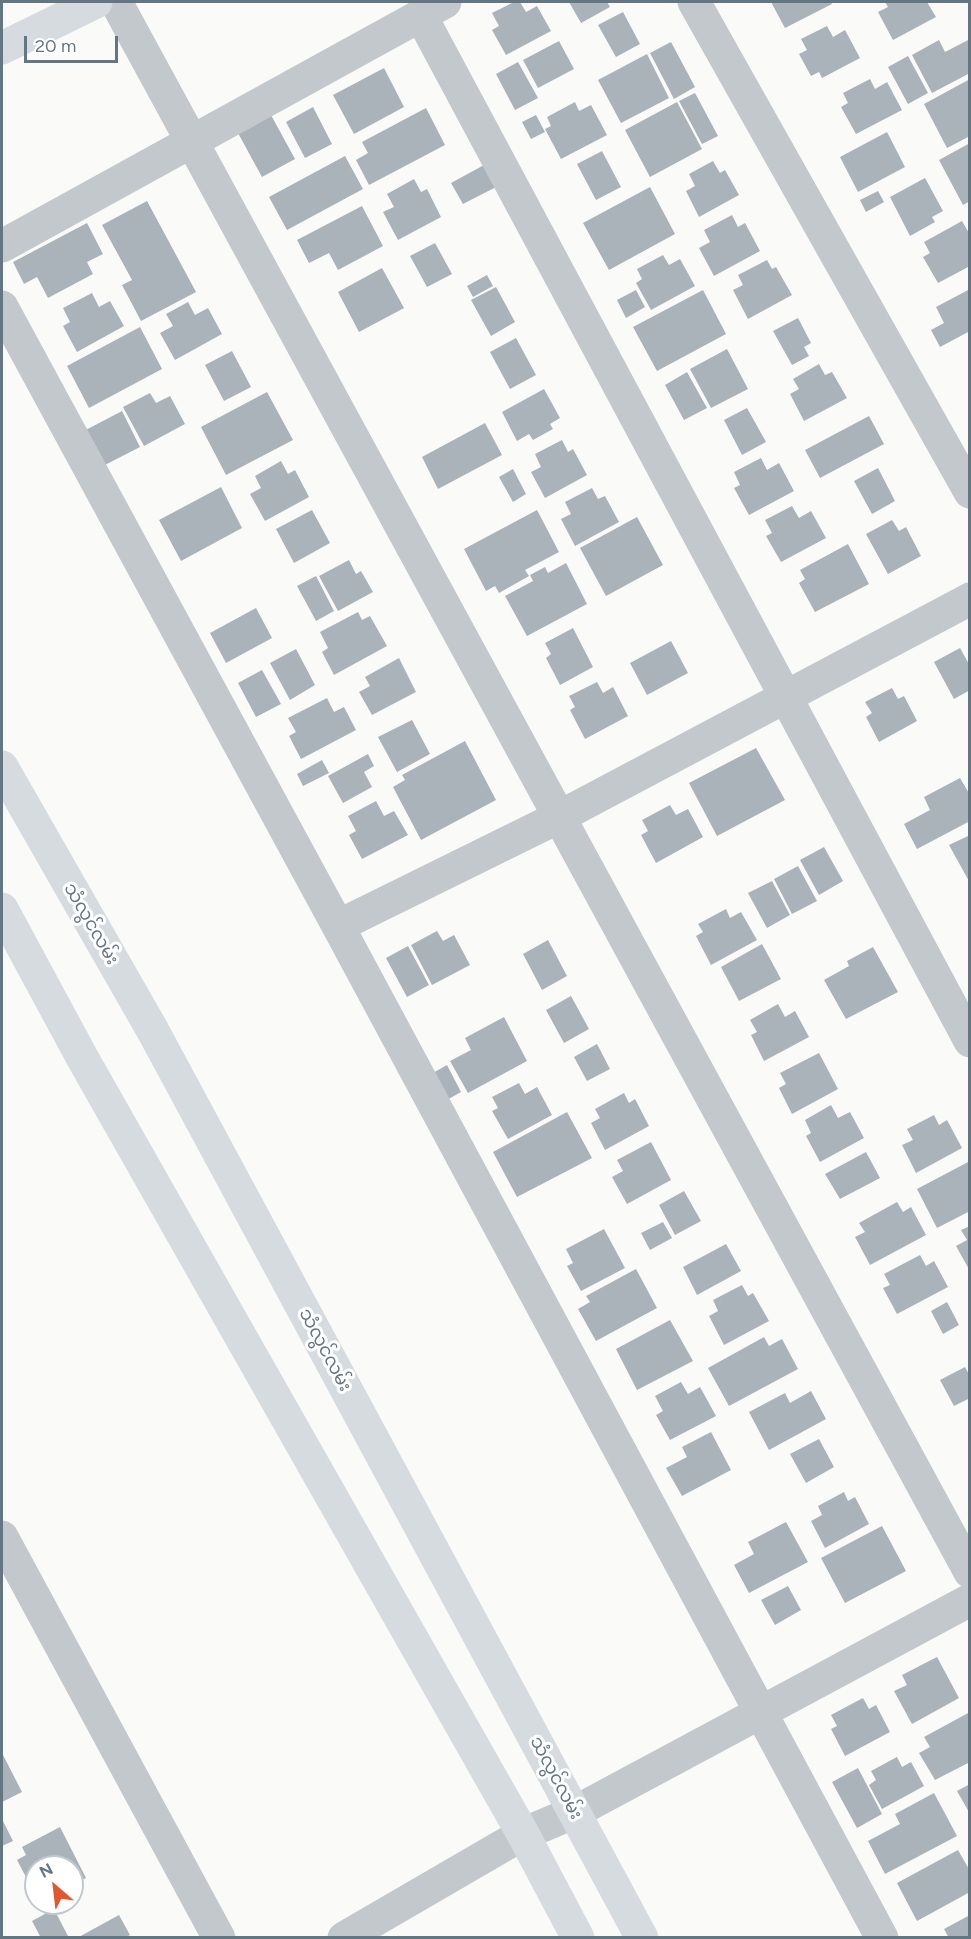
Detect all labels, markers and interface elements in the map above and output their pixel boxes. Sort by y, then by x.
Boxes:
scale bar [27,24,122,62]
text: 20 m [35,35,76,57]
street label: သံလွင်လမ်း [59,879,123,969]
street label: သံလွင်လမ်း [294,1305,356,1395]
street label: သံလွင်လမ်း [525,1733,587,1823]
north arrow [24,1855,84,1915]
text: N [36,1859,56,1882]

